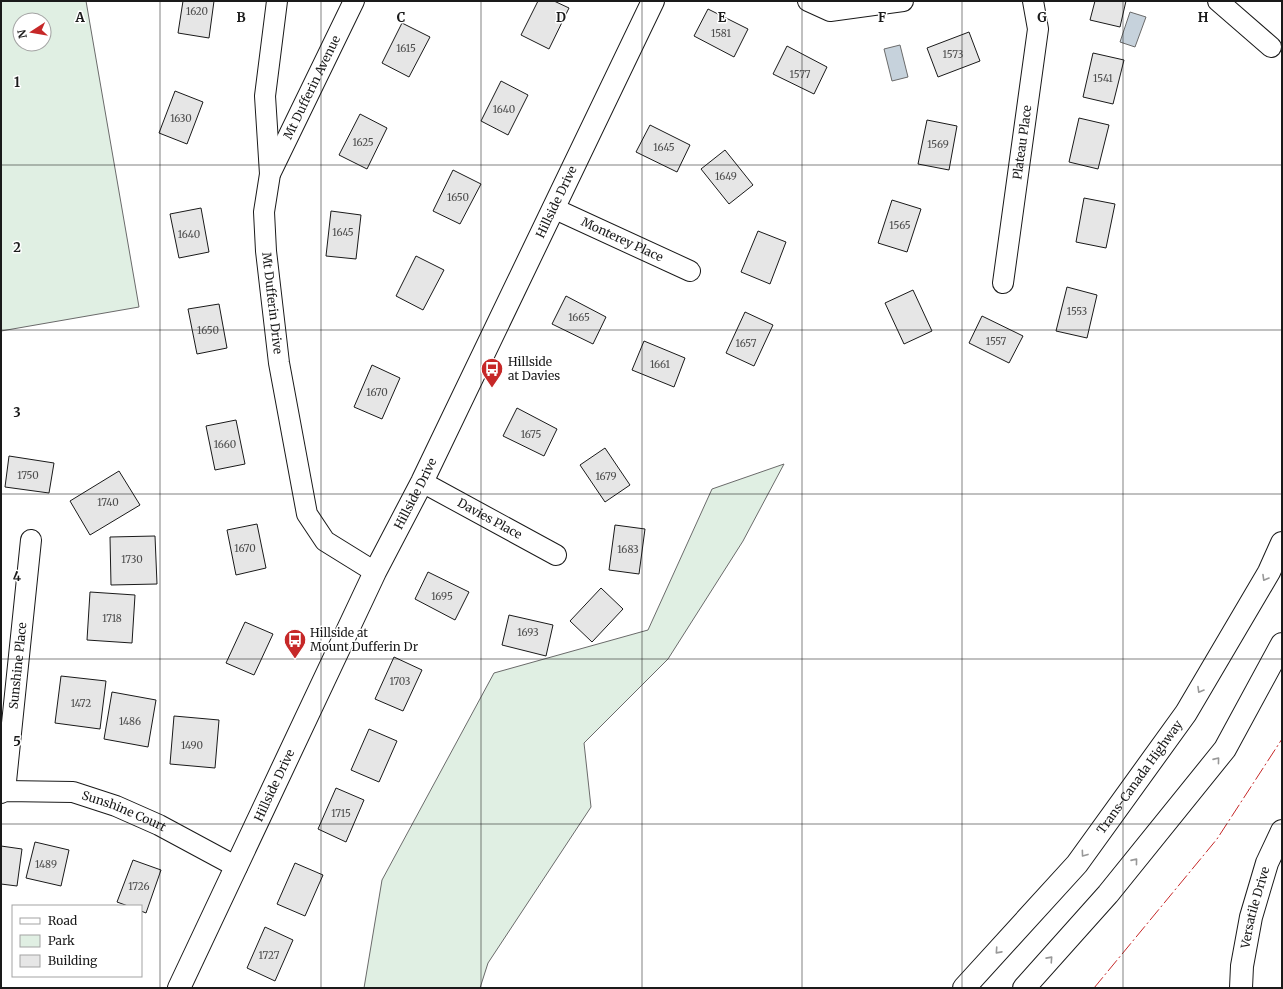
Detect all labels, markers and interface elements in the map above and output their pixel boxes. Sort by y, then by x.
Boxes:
house number: 1620 [186,5,208,18]
text: A [74,9,85,26]
text: B [236,9,246,26]
text: C [397,9,406,26]
text: D [556,9,566,26]
text: E [718,9,727,26]
text: F [878,9,886,26]
text: G [1037,9,1047,26]
text: H [1198,9,1209,26]
north arrow [12,12,52,52]
house number: 1581 [711,27,731,40]
text: N [14,28,30,40]
street label: Mt Dufferin Avenue [280,33,343,142]
house number: 1615 [396,42,416,55]
house number: 1573 [943,48,964,61]
house number: 1577 [790,68,811,81]
house number: 1541 [1093,72,1113,85]
text: 1 [14,74,20,91]
house number: 1640 [493,103,515,116]
street label: Plateau Place [1009,104,1034,180]
house number: 1630 [170,112,192,125]
house number: 1625 [352,136,374,149]
house number: 1569 [927,138,949,151]
house number: 1645 [653,141,675,154]
street label: Hillside Drive [532,163,580,240]
house number: 1649 [715,170,737,183]
house number: 1650 [447,191,469,204]
street label: Monterey Place [579,214,666,265]
house number: 1565 [889,219,911,232]
house number: 1645 [332,226,354,239]
house number: 1640 [178,228,200,241]
text: 2 [13,239,21,256]
street label: Mt Dufferin Drive [259,251,286,355]
house number: 1553 [1067,305,1088,318]
house number: 1665 [568,311,590,324]
house number: 1650 [197,324,219,337]
house number: 1557 [986,335,1007,348]
house number: 1657 [736,337,757,350]
place label: Hillside at Davies [508,354,560,383]
bus stop icon: Hillside at Davies [479,356,505,389]
house number: 1661 [650,358,670,371]
house number: 1670 [366,386,388,399]
text: 3 [13,404,21,421]
house number: 1675 [521,428,541,441]
house number: 1660 [214,438,236,451]
street label: Hillside Drive [391,455,439,532]
house number: 1750 [17,469,39,482]
house number: 1679 [596,470,617,483]
street label: Davies Place [455,495,525,542]
house number: 1740 [97,496,119,509]
house number: 1670 [234,542,256,555]
house number: 1683 [617,543,639,556]
house number: 1730 [121,553,143,566]
text: 4 [13,568,22,585]
one-way arrow [1263,574,1270,581]
house number: 1695 [431,590,453,603]
house number: 1718 [102,612,122,625]
street label: Sunshine Place [6,622,29,710]
place label: Hillside at Mount Dufferin Dr [310,625,419,654]
house number: 1693 [517,626,539,639]
bus stop icon: Hillside at Mount Dufferin Dr [282,627,308,660]
house number: 1703 [389,675,411,688]
one-way arrow [1197,686,1204,693]
house number: 1472 [71,697,91,710]
house number: 1486 [119,715,141,728]
street label: Trans-Canada Highway [1093,717,1185,836]
text: 5 [13,733,21,750]
house number: 1490 [181,739,203,752]
street label: Hillside Drive [251,747,297,824]
one-way arrow [1212,757,1219,764]
street label: Sunshine Court [80,787,169,835]
house number: 1715 [331,807,351,820]
one-way arrow [1082,849,1089,856]
house number: 1489 [35,858,57,871]
one-way arrow [1131,858,1138,865]
street label: Versatile Drive [1237,865,1273,951]
house number: 1726 [128,880,150,893]
legend [12,905,142,977]
text: Road [48,913,77,928]
text: Park [48,933,75,948]
one-way arrow [996,946,1003,953]
house number: 1727 [259,949,280,962]
text: Building [48,953,98,968]
one-way arrow [1045,956,1053,964]

